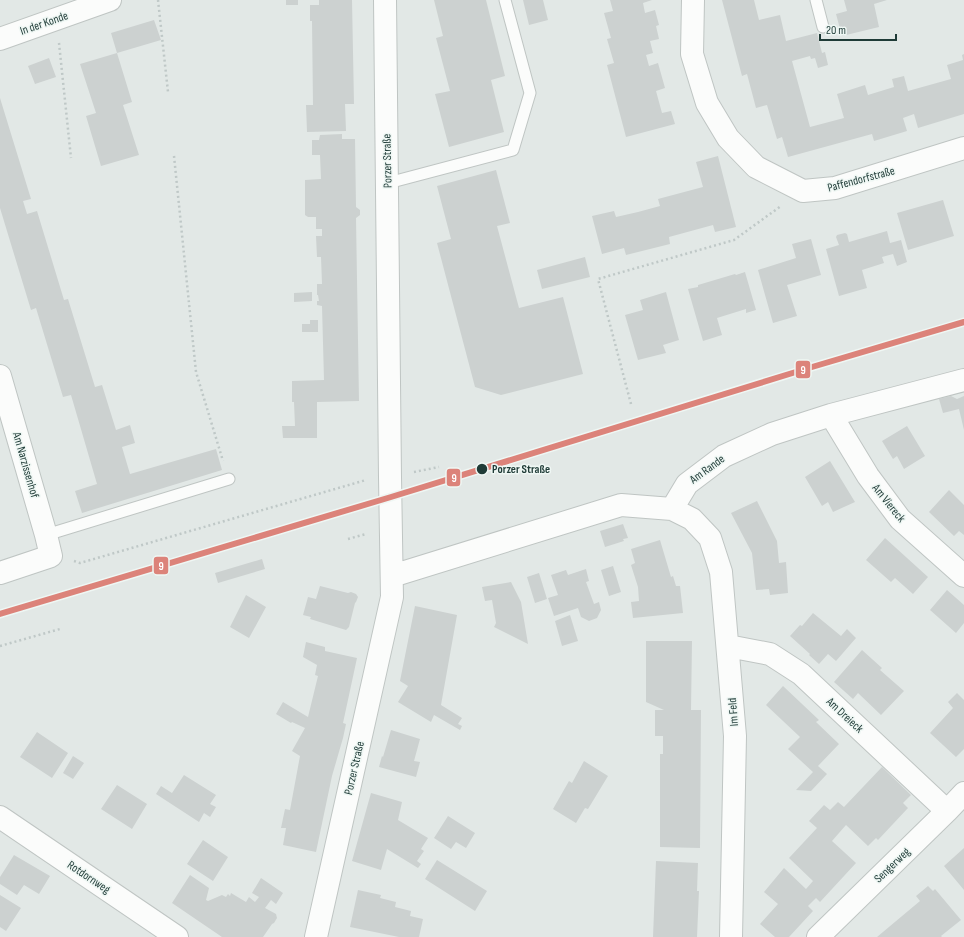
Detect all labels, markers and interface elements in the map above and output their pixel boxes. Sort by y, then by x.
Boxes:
street label: In der Konde [18,8,70,39]
scale bar [820,16,896,42]
text: 20 m [826,23,846,38]
street label: Porzer Straße [380,134,395,188]
street label: Paffendorfstraße [826,163,896,196]
line badge: 9 [795,360,811,379]
text: 9 [800,364,806,377]
street label: Am Narzissenhof [9,430,42,500]
street label: Am Rande [686,451,728,488]
marker: Porzer Straße [475,462,489,476]
place label: Porzer Straße [492,462,550,477]
line badge: 9 [446,468,461,487]
text: 9 [451,472,457,485]
street label: Am Viereck [868,480,909,526]
line badge: 9 [153,556,169,575]
text: 9 [158,560,164,573]
street label: Am Dreieck [822,694,867,737]
street label: Im Feld [725,697,742,727]
street label: Porzer Straße [341,740,368,796]
street label: Sengerweg [871,844,914,886]
street label: Rotdornweg [64,858,113,897]

